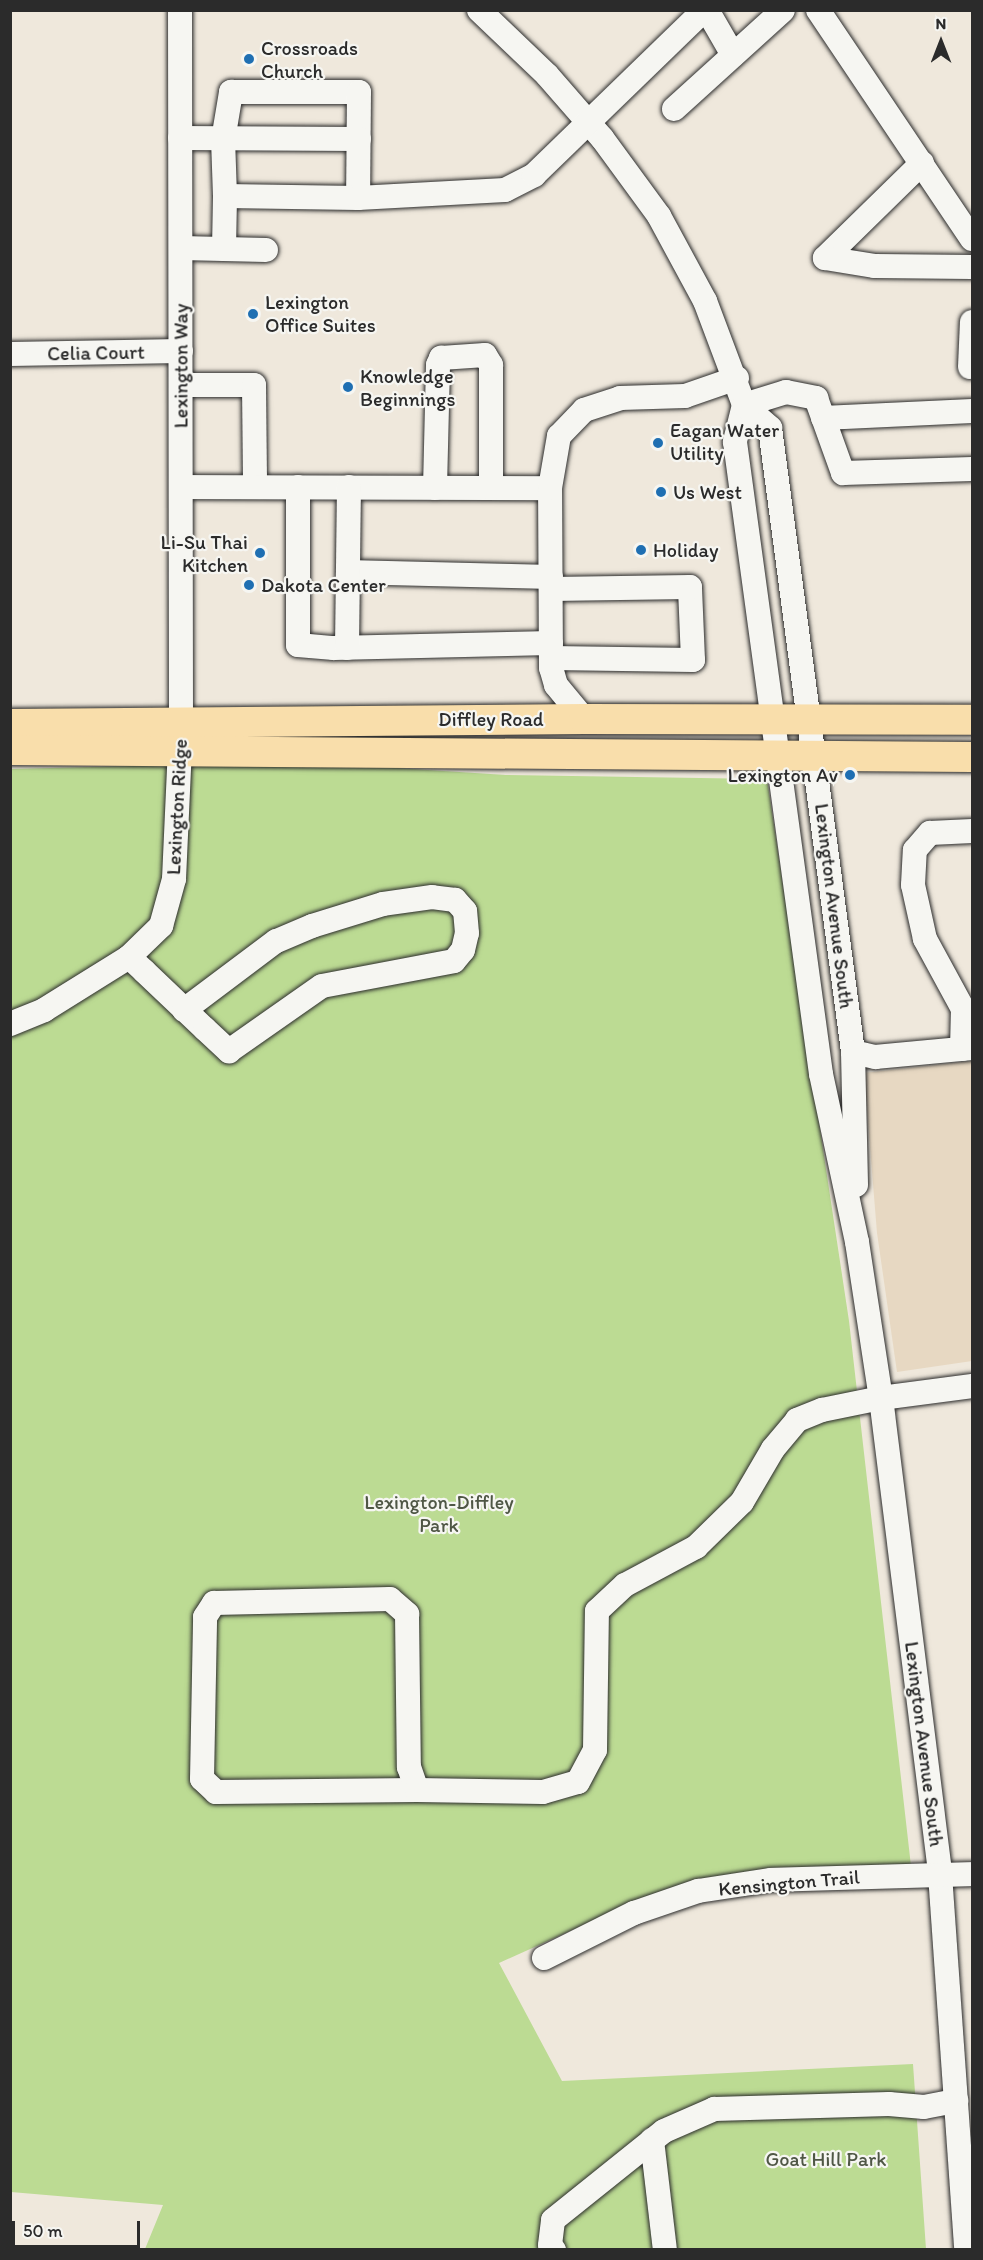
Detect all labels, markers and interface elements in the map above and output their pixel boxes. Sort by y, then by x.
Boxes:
north arrow [911,12,971,72]
text: N [936,14,946,33]
place label: Crossroads Church [261,36,358,83]
marker: Crossroads Church [242,52,256,66]
place label: Lexington Office Suites [265,290,376,337]
street label: Lexington Way [169,304,193,428]
marker: Lexington Office Suites [246,307,260,321]
street label: Celia Court [47,340,145,366]
place label: Knowledge Beginnings [360,364,455,411]
marker: Knowledge Beginnings [341,380,355,394]
place label: Eagan Water Utility [670,419,778,466]
marker: Eagan Water Utility [651,436,665,450]
place label: Us West [673,480,742,504]
marker: Us West [654,485,668,499]
place label: Li-Su Thai Kitchen [161,530,248,577]
place label: Holiday [653,538,718,562]
marker: Holiday [634,543,648,557]
marker: Li-Su Thai Kitchen [253,546,267,560]
place label: Dakota Center [261,573,386,597]
marker: Dakota Center [242,578,256,592]
street label: Diffley Road [438,707,544,731]
street label: Lexington Ridge [161,738,193,876]
place label: Lexington Av [728,763,838,787]
marker: Lexington Av [843,768,857,782]
street label: Lexington Avenue South [810,803,858,1009]
park label: Lexington-Diffley Park [364,1491,514,1538]
street label: Lexington Avenue South [900,1641,948,1847]
street label: Kensington Trail [717,1865,861,1901]
park label: Goat Hill Park [766,2147,886,2171]
scale bar [15,2209,142,2247]
text: 50 m [23,2220,63,2242]

